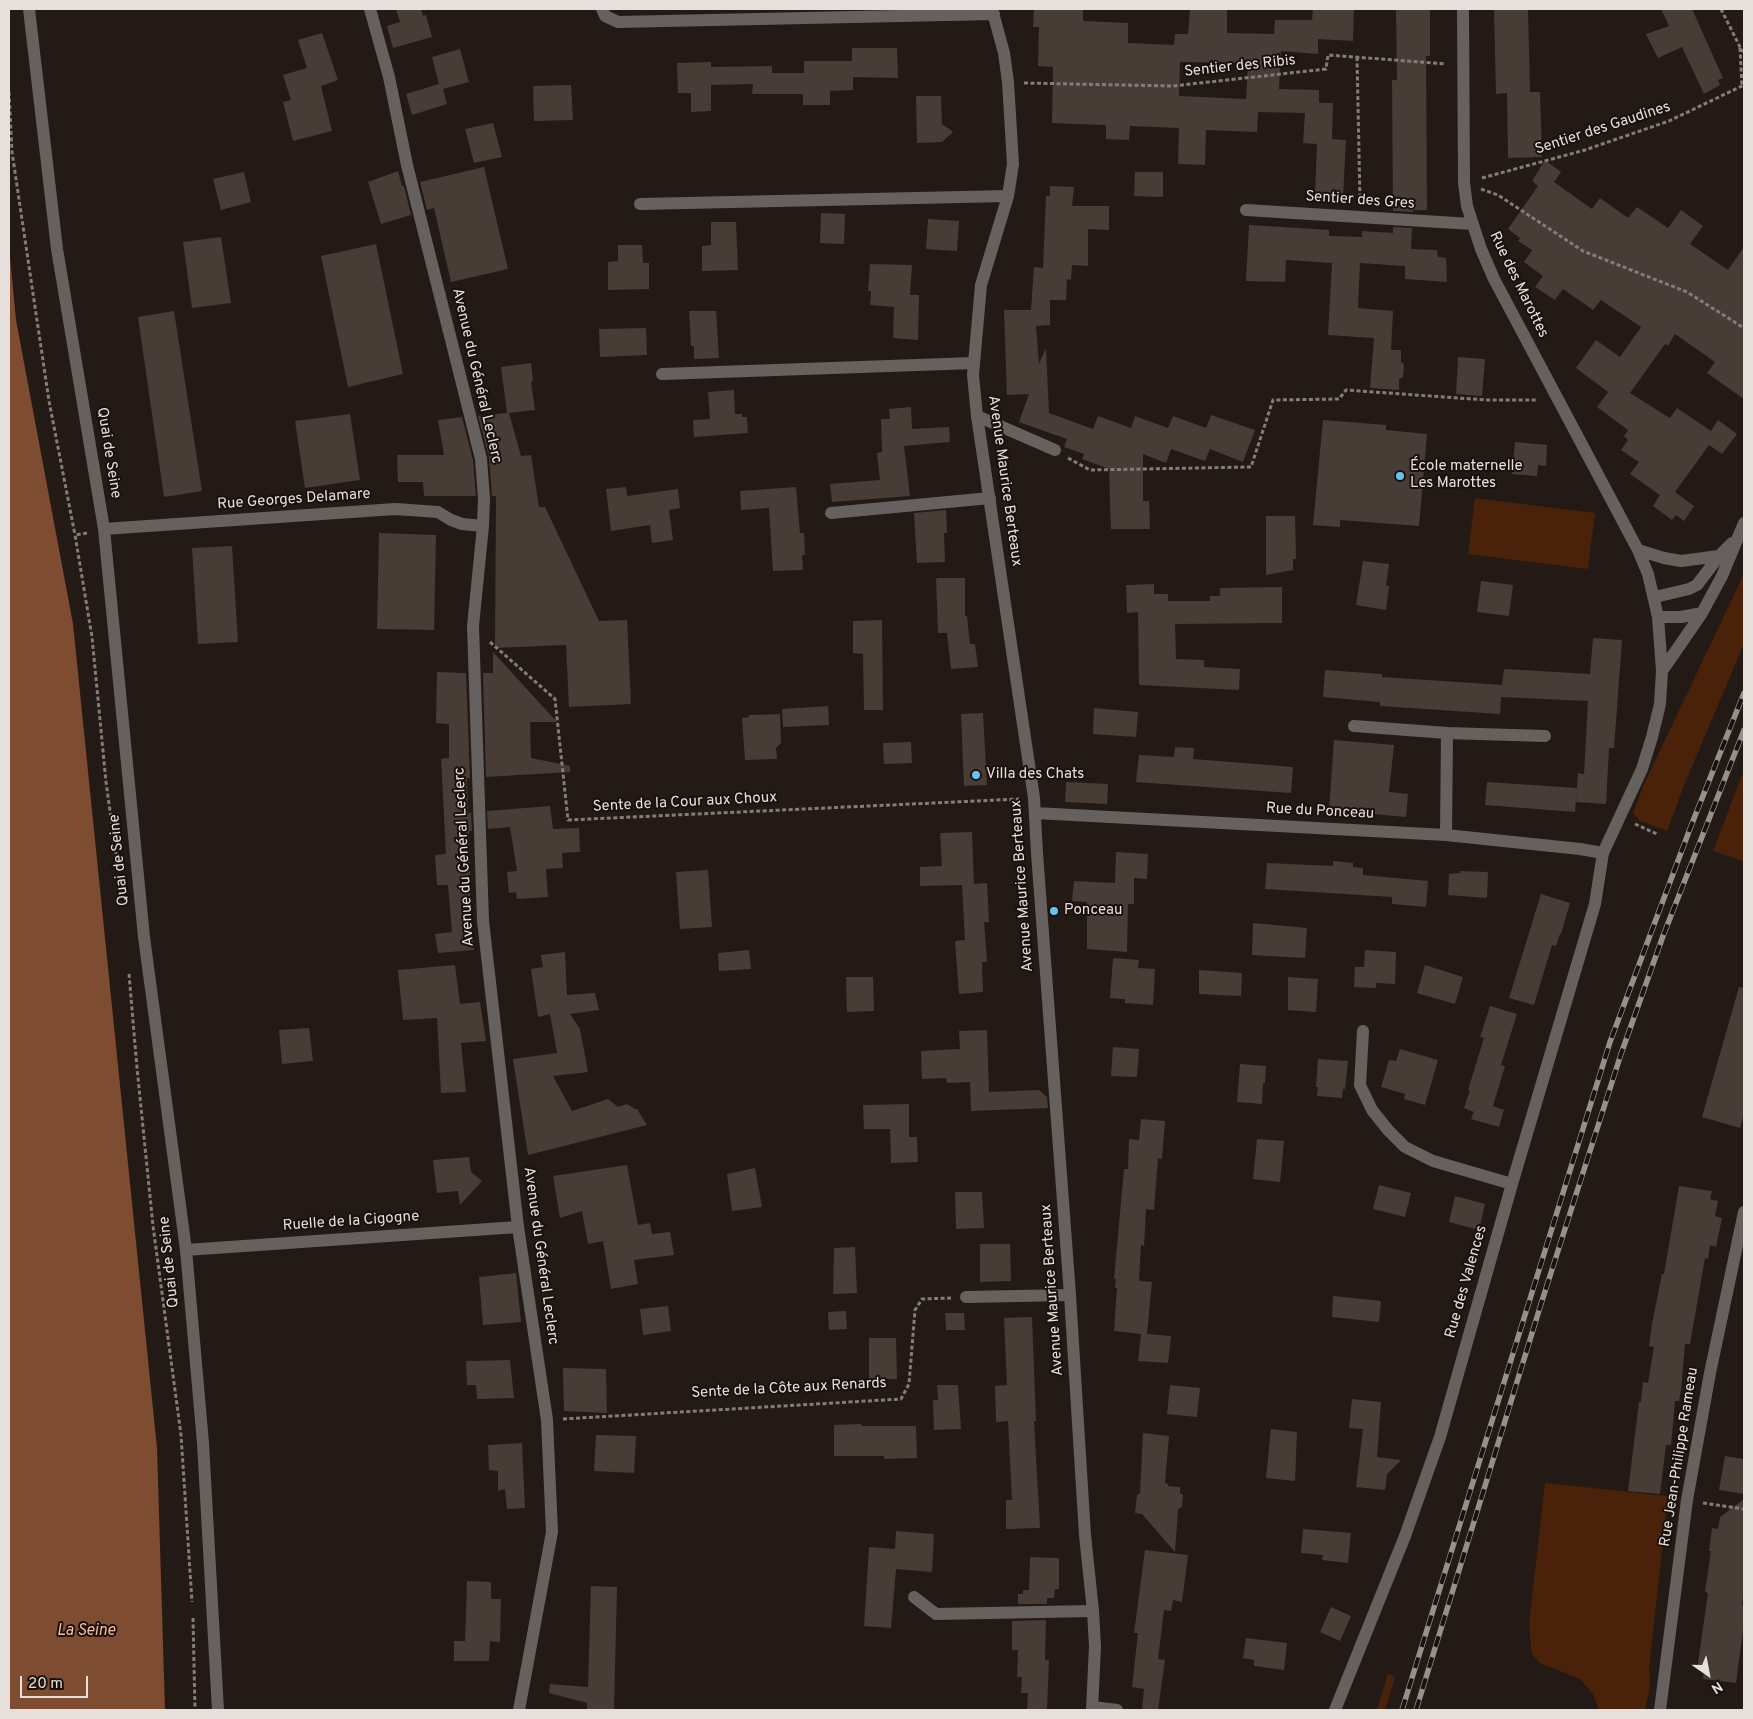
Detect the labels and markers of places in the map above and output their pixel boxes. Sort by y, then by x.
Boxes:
place label: École maternelle Les Marottes [1410,458,1523,493]
marker: École maternelle Les Marottes [1394,470,1406,482]
place label: Villa des Chats [986,766,1084,784]
marker: Villa des Chats [970,769,982,781]
place label: Ponceau [1064,902,1122,920]
marker: Ponceau [1048,905,1060,917]

